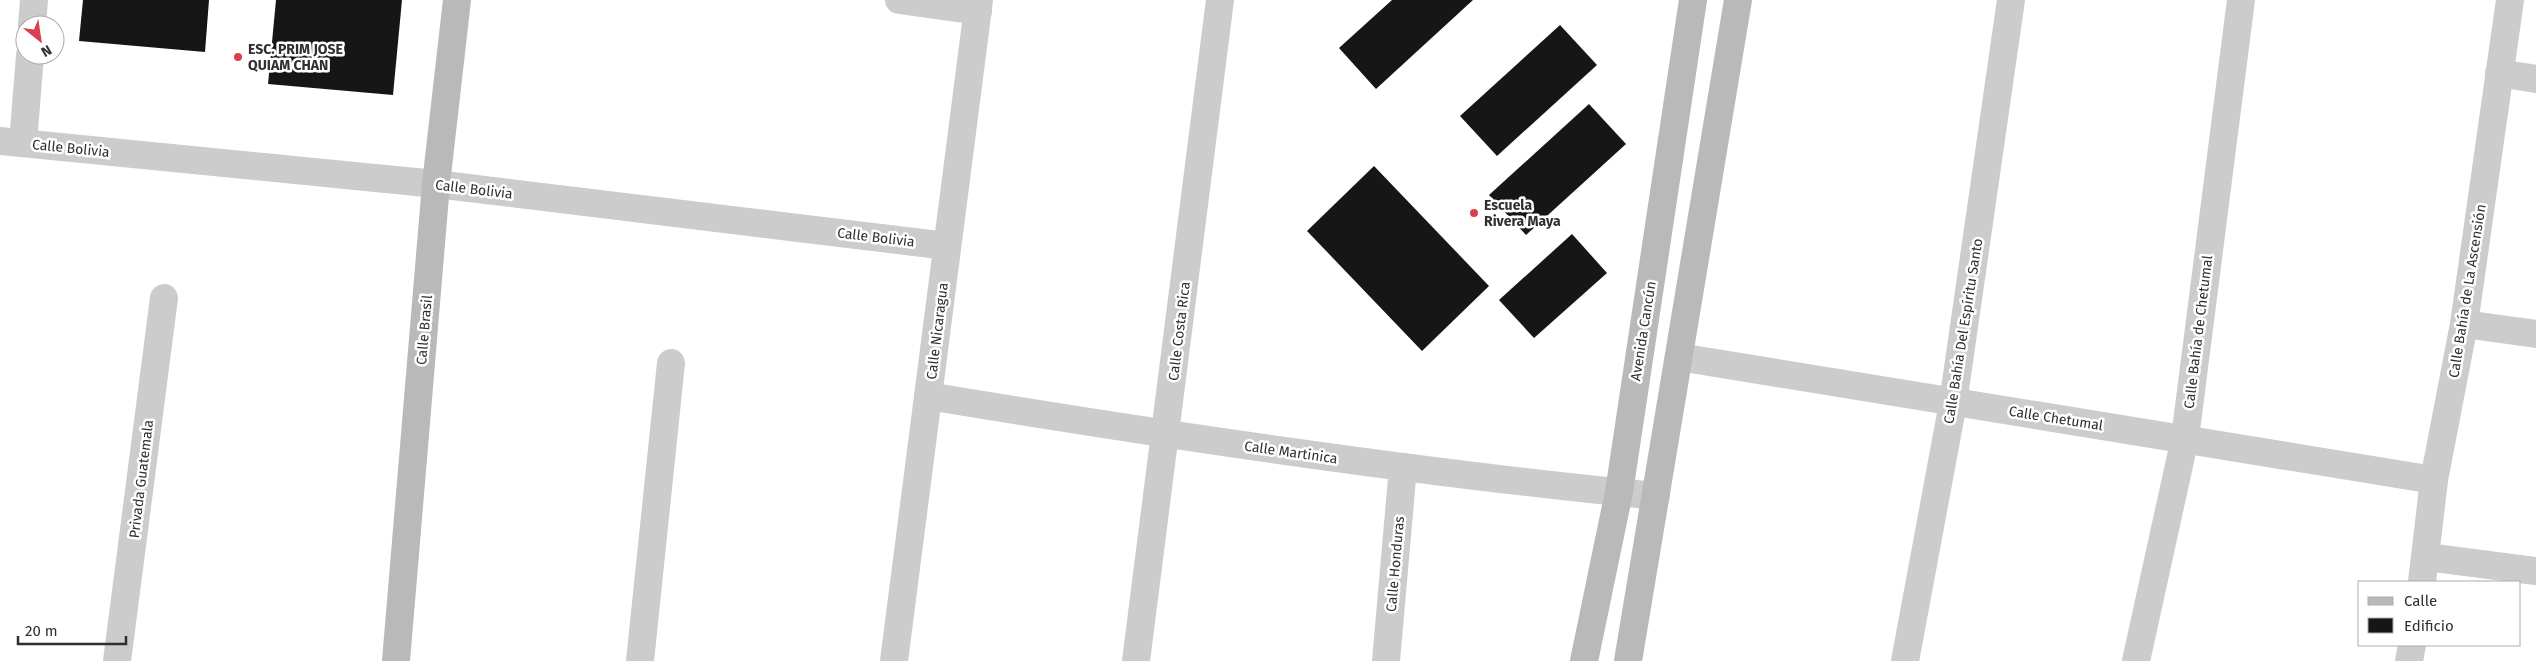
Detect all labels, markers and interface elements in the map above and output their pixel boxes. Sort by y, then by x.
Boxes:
north arrow [15,15,65,65]
text: N [38,41,55,61]
place label: ESC. PRIM JOSE QUIAM CHAN [248,41,343,74]
marker: ESC. PRIM JOSE QUIAM CHAN [232,51,244,63]
street label: Calle Bolivia [31,136,111,161]
street label: Calle Bolivia [434,176,514,203]
place label: Escuela Rivera Maya [1484,197,1561,230]
street label: Calle Bahía de La Ascensión [2445,203,2490,379]
marker: Escuela Rivera Maya [1468,207,1480,219]
street label: Calle Bolivia [836,224,916,251]
street label: Calle Bahía Del Espíritu Santo [1940,237,1987,425]
street label: Calle Bahía de Chetumal [2181,254,2216,410]
street label: Calle Costa Rica [1165,280,1194,382]
street label: Avenida Cancún [1627,280,1660,382]
street label: Calle Nicaragua [923,282,952,381]
street label: Calle Brasil [413,294,436,366]
street label: Calle Chetumal [2008,403,2104,434]
street label: Privada Guatemala [126,419,157,539]
street label: Calle Martinica [1243,438,1339,467]
street label: Calle Honduras [1383,515,1408,613]
legend [2358,581,2521,646]
text: Calle [2404,592,2437,610]
scale bar [18,614,125,646]
text: Edificio [2404,617,2454,635]
text: 20 m [25,622,58,640]

